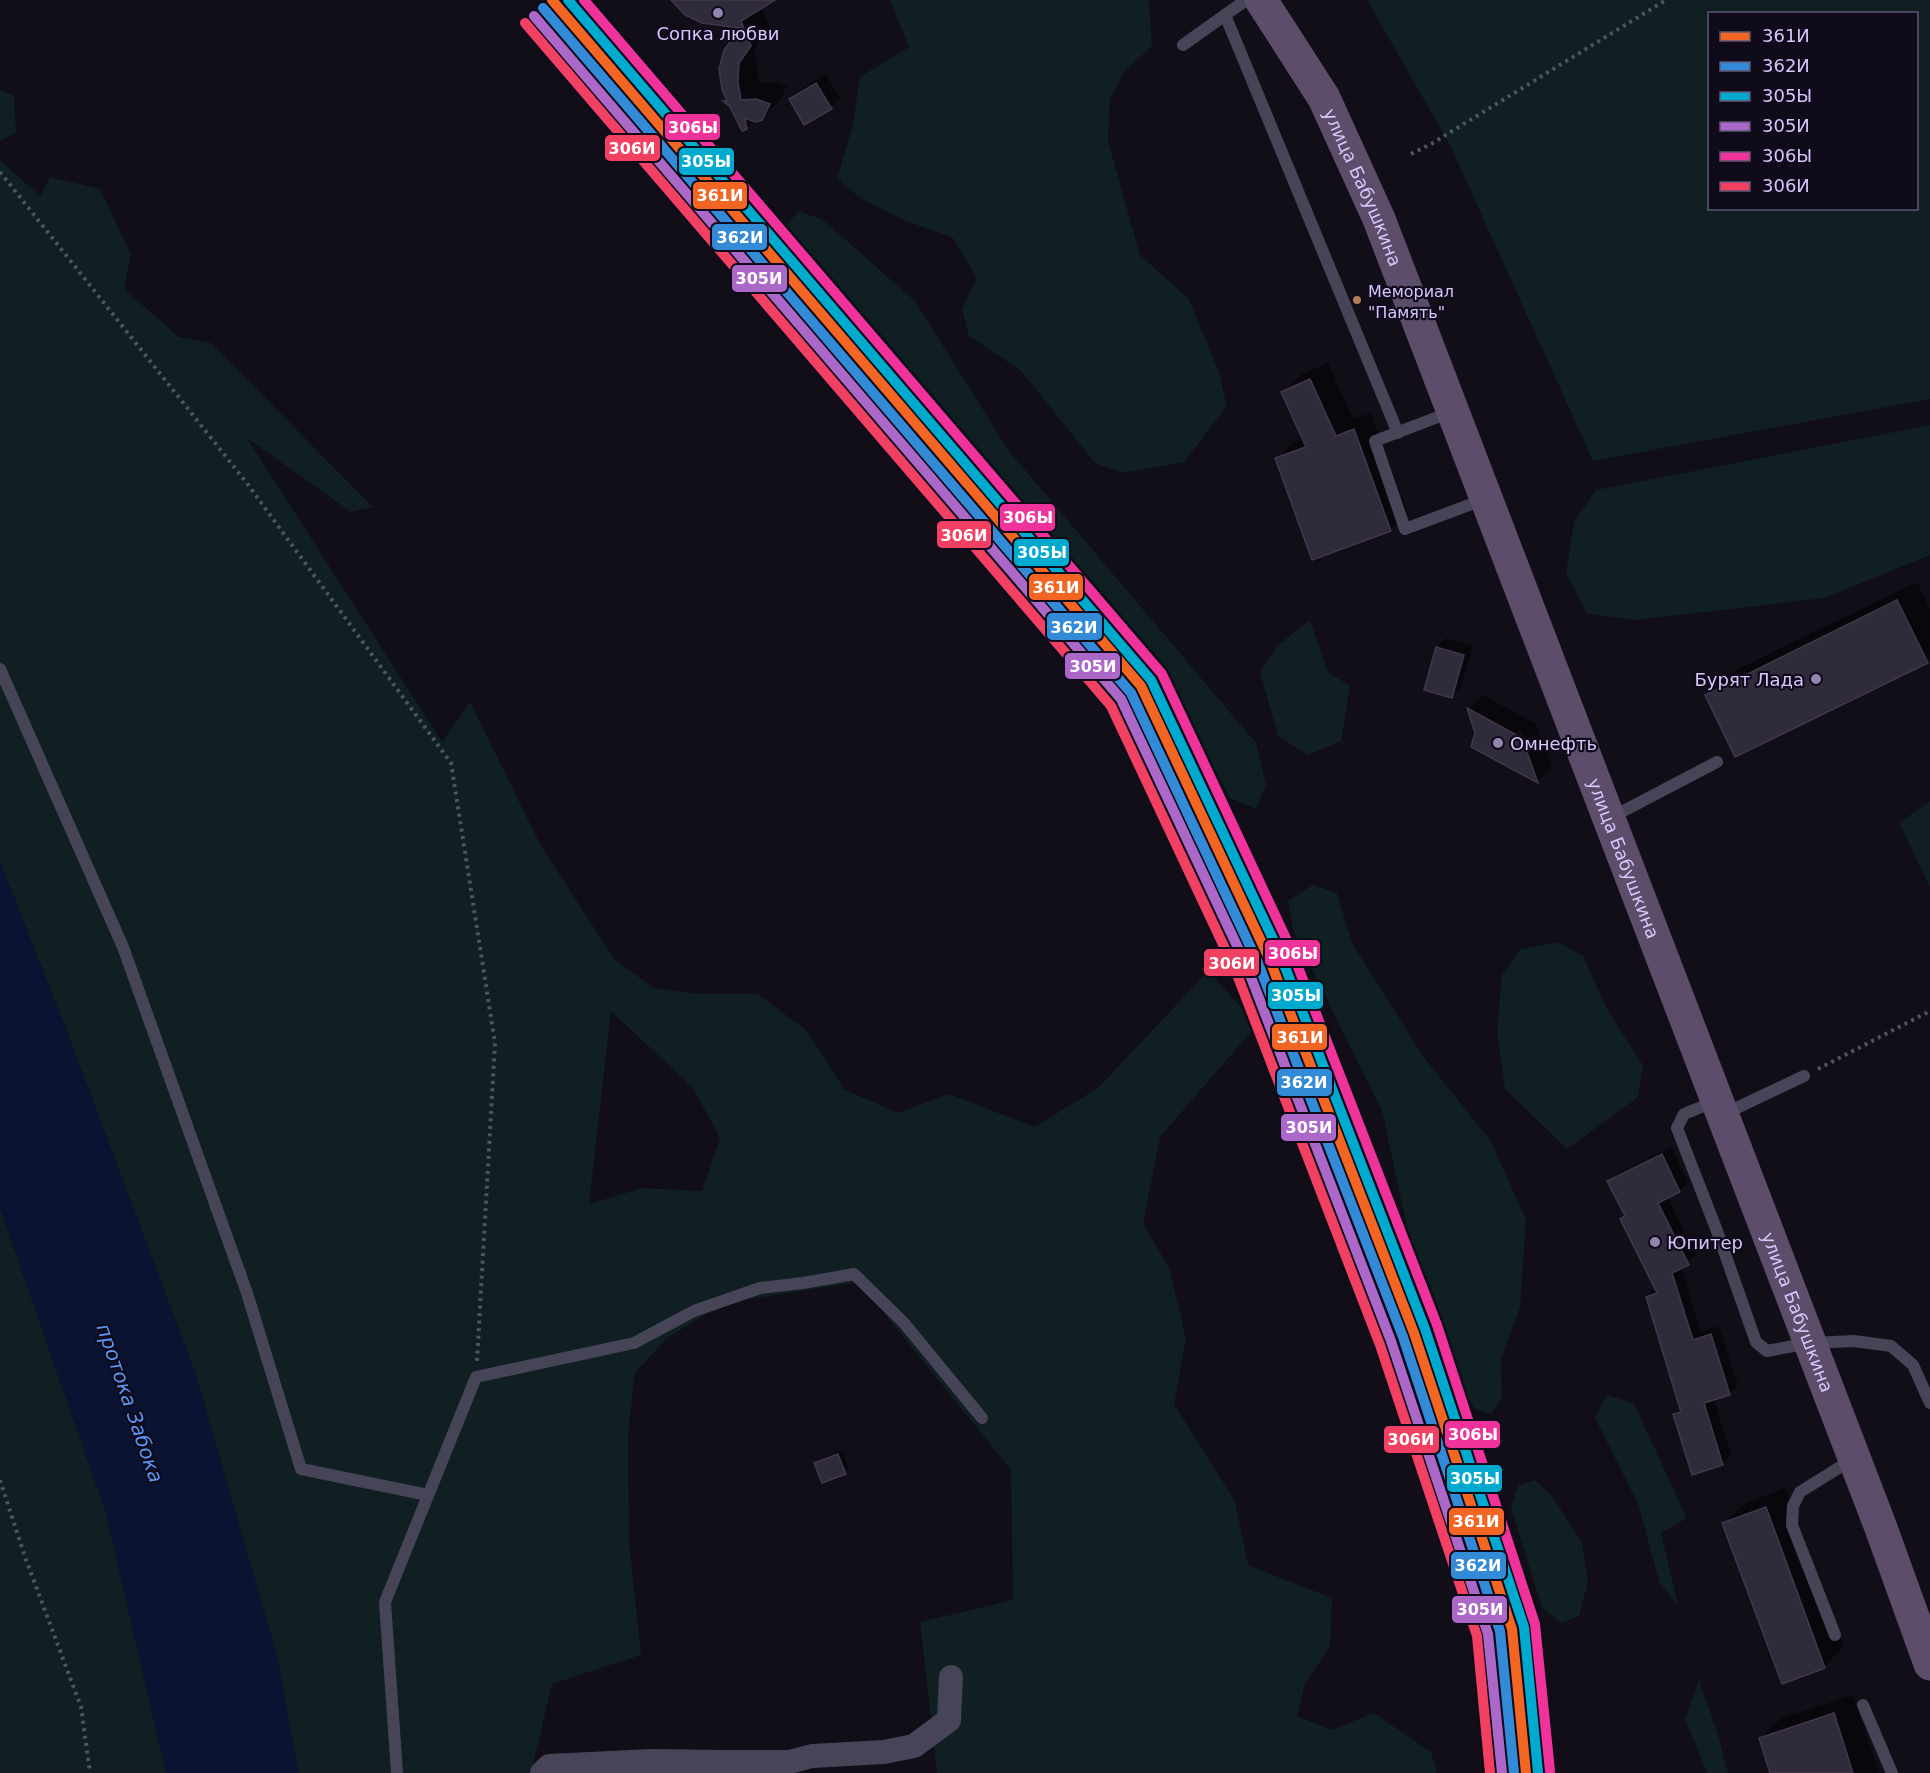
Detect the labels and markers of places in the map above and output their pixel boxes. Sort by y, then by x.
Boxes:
marker: Сопка любви [711,6,725,20]
place label: Сопка любви [656,23,780,44]
place label: Мемориал "Память" [1368,282,1454,322]
marker: Мемориал "Память" [1351,294,1363,306]
place label: Бурят Лада [1694,669,1804,690]
marker: Бурят Лада [1809,672,1823,686]
place label: Омнефть [1510,733,1597,754]
marker: Омнефть [1491,736,1505,750]
place label: Юпитер [1667,1232,1743,1253]
marker: Юпитер [1648,1235,1662,1249]

